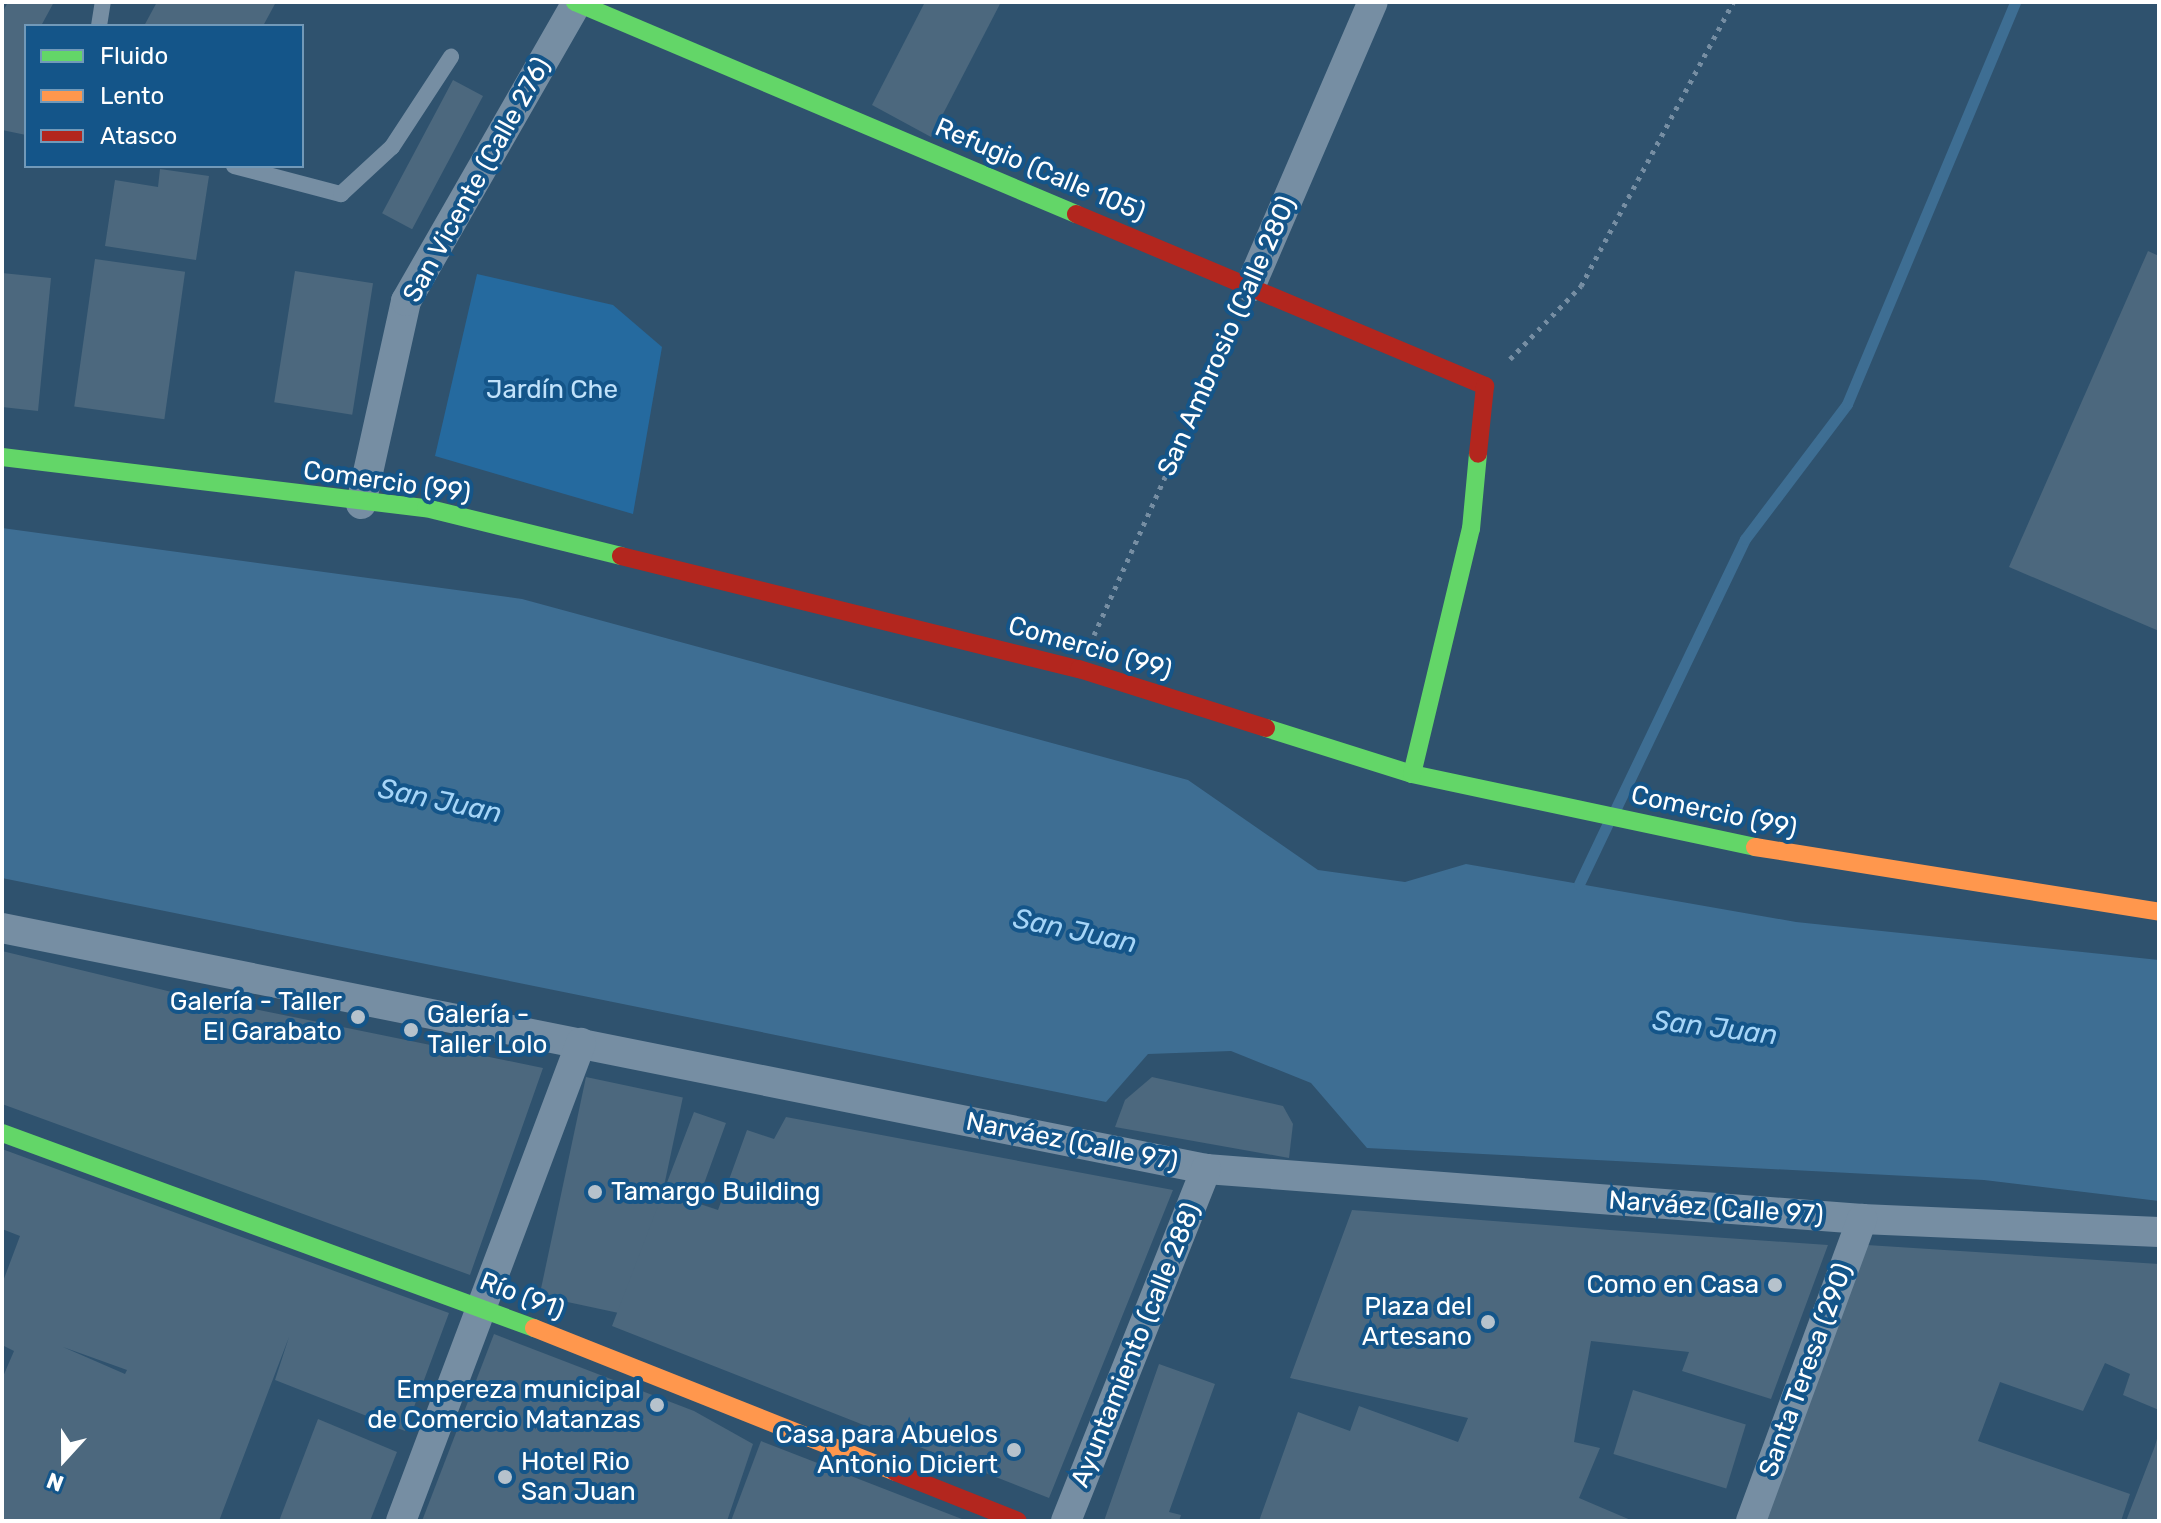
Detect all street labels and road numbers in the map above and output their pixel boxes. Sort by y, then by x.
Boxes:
street label: San Vicente (Calle 276) [396,52,558,308]
street label: Refugio (Calle 105) [930,112,1150,228]
street label: San Ambrosio (Calle 280) [1151,191,1303,481]
street label: Comercio (99) [301,455,473,509]
street label: Comercio (99) [1005,610,1175,686]
street label: Comercio (99) [1628,779,1800,845]
street label: Narváez (Calle 97) [963,1106,1181,1178]
street label: Narváez (Calle 97) [1607,1185,1825,1231]
street label: Ayuntamiento (calle 288) [1065,1198,1207,1492]
street label: Santa Teresa (290) [1753,1259,1859,1481]
street label: Río (91) [475,1266,569,1326]

